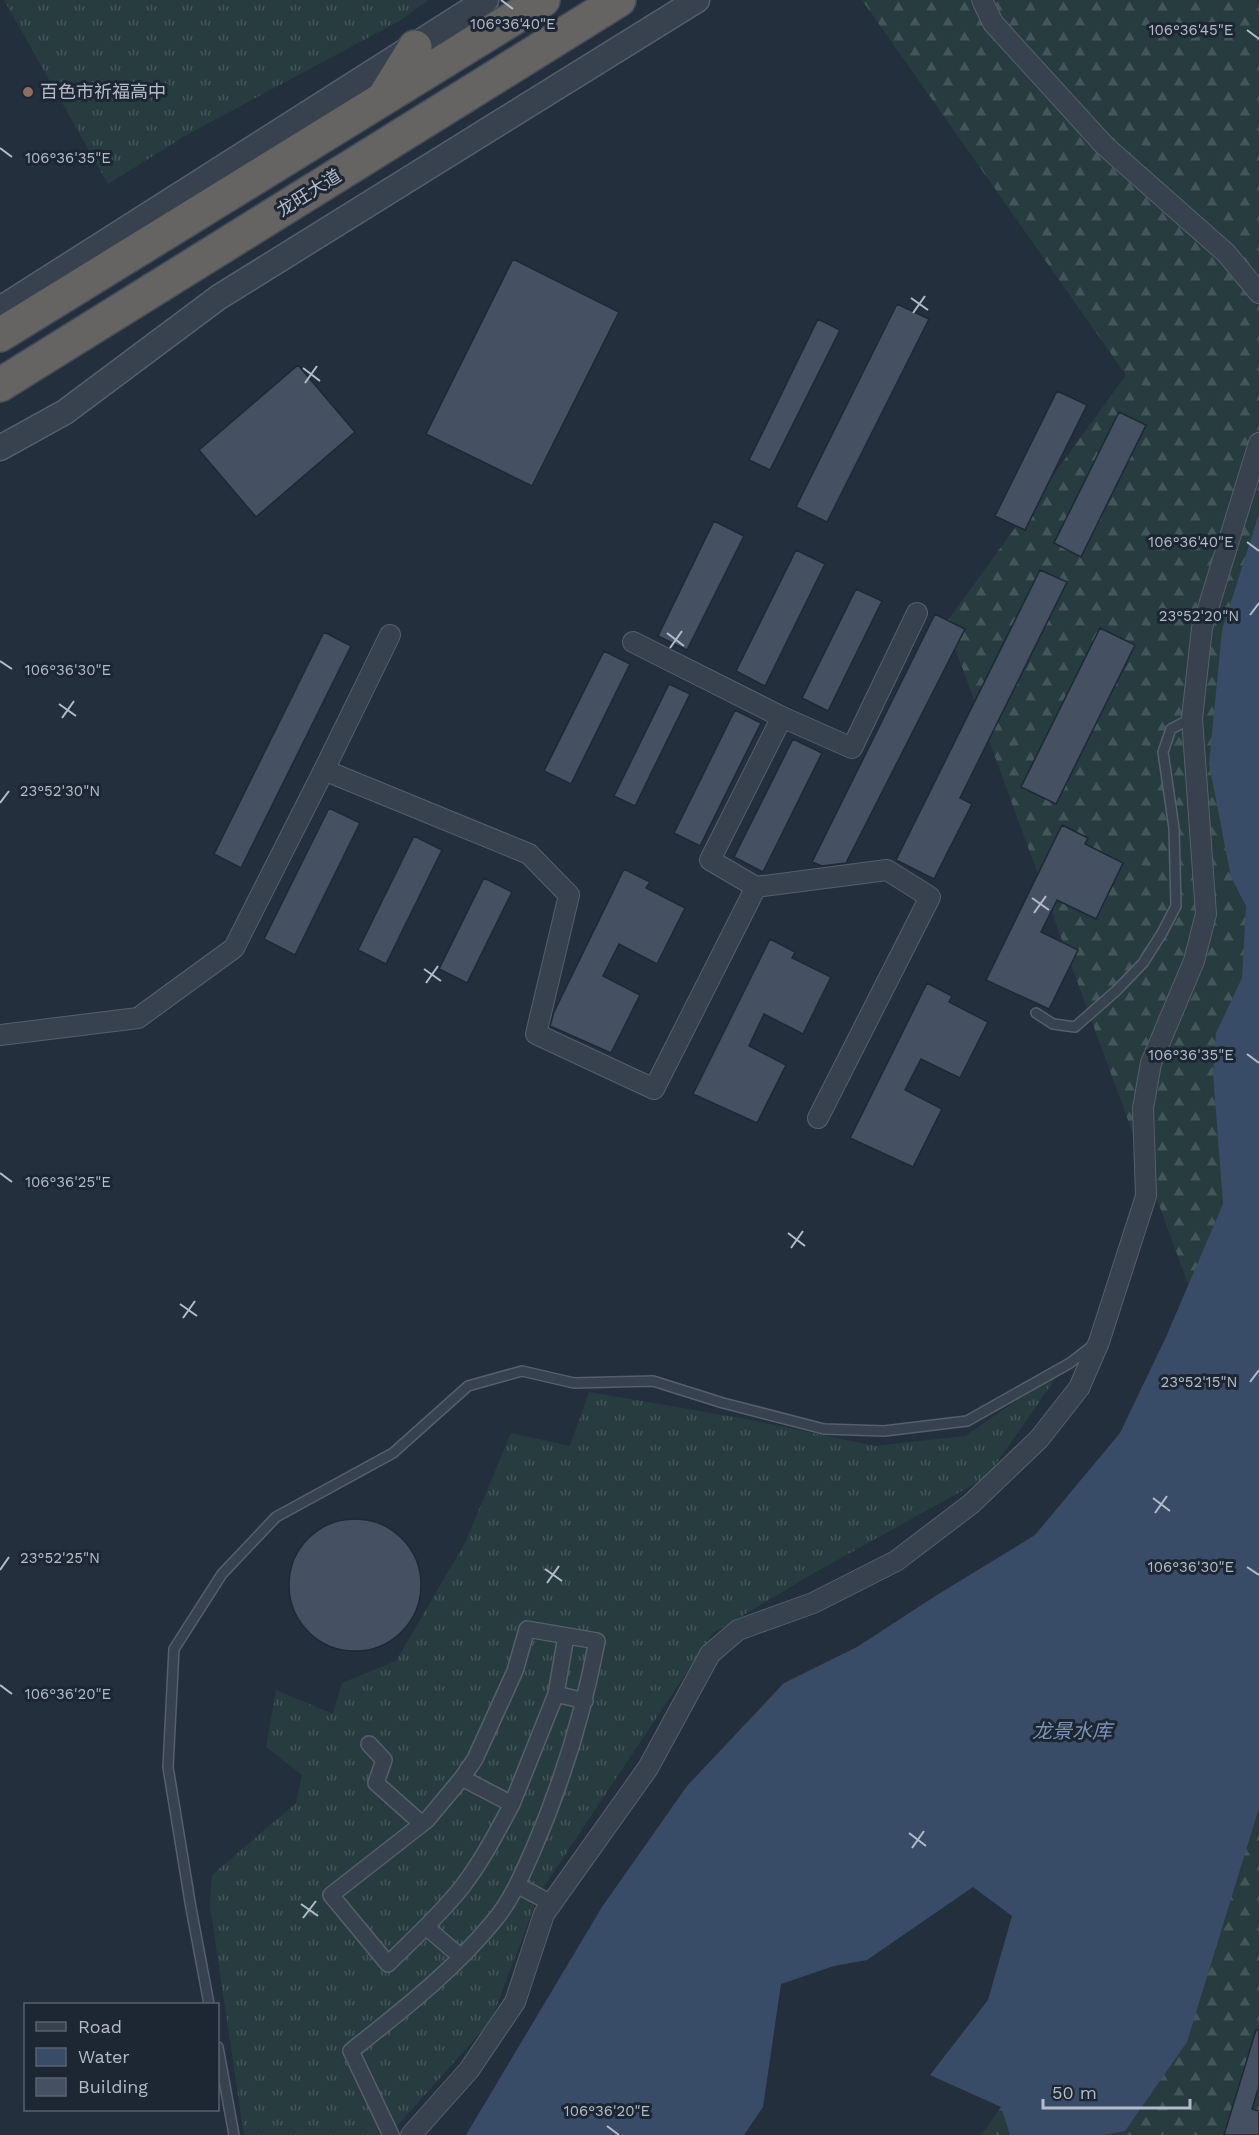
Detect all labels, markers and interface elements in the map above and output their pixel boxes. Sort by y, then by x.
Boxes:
text: 106°36'40"E [470,15,556,33]
text: 106°36'45"E [1149,21,1233,39]
place label: 百色市祈福高中 [40,81,166,102]
marker: 百色市祈福高中 [21,85,35,99]
text: 106°36'35"E [25,149,111,167]
street label: 龙旺大道 [273,165,345,221]
text: 106°36'40"E [1148,533,1234,551]
text: 23°52'20"N [1159,607,1239,625]
text: 106°36'30"E [25,661,111,679]
text: 23°52'30"N [20,782,100,800]
text: 106°36'35"E [1148,1046,1234,1064]
text: 106°36'25"E [25,1173,111,1191]
text: 23°52'15"N [1160,1373,1238,1391]
text: 23°52'25"N [20,1549,100,1567]
text: 106°36'30"E [1148,1558,1234,1576]
text: 106°36'20"E [25,1685,111,1703]
water label: 龙景水库 [1032,1719,1115,1743]
legend [24,2003,219,2111]
text: Road [78,2016,122,2037]
text: Water [78,2046,130,2067]
scale bar [1043,2072,1190,2110]
text: Building [78,2076,148,2097]
text: 50 m [1052,2082,1097,2103]
text: 106°36'20"E [564,2102,650,2120]

